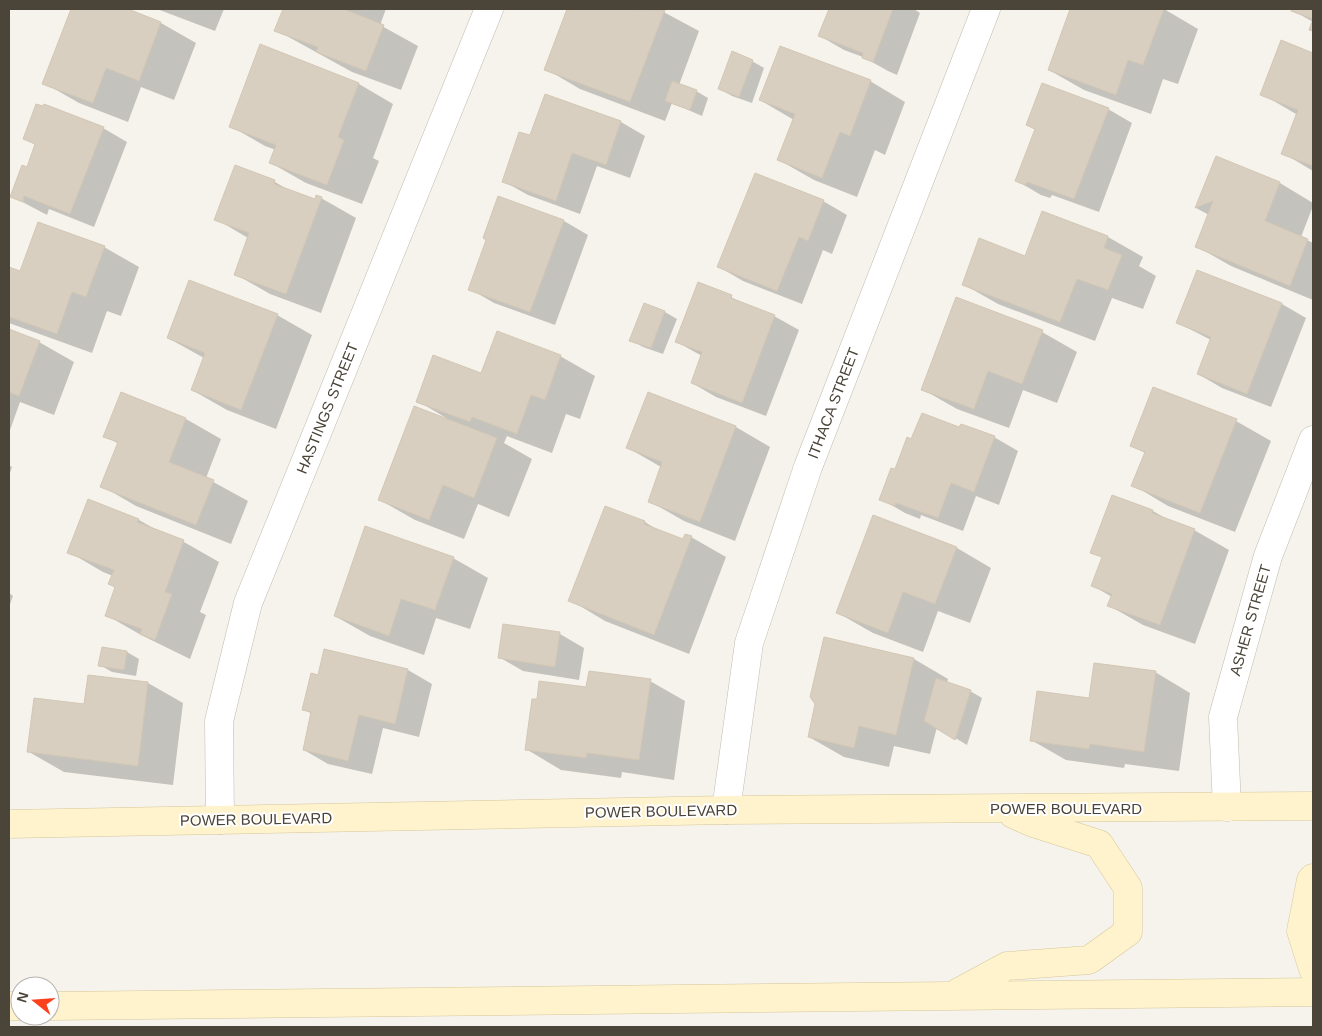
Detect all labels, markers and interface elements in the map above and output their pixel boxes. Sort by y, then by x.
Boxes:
street label: HASTINGS STREET [293,340,361,476]
street label: ITHACA STREET [804,345,862,461]
street label: ASHER STREET [1226,562,1274,678]
street label: POWER BOULEVARD [990,800,1142,817]
street label: POWER BOULEVARD [585,801,737,821]
street label: POWER BOULEVARD [180,809,332,829]
north arrow [10,976,60,1026]
text: N [13,990,32,1004]

